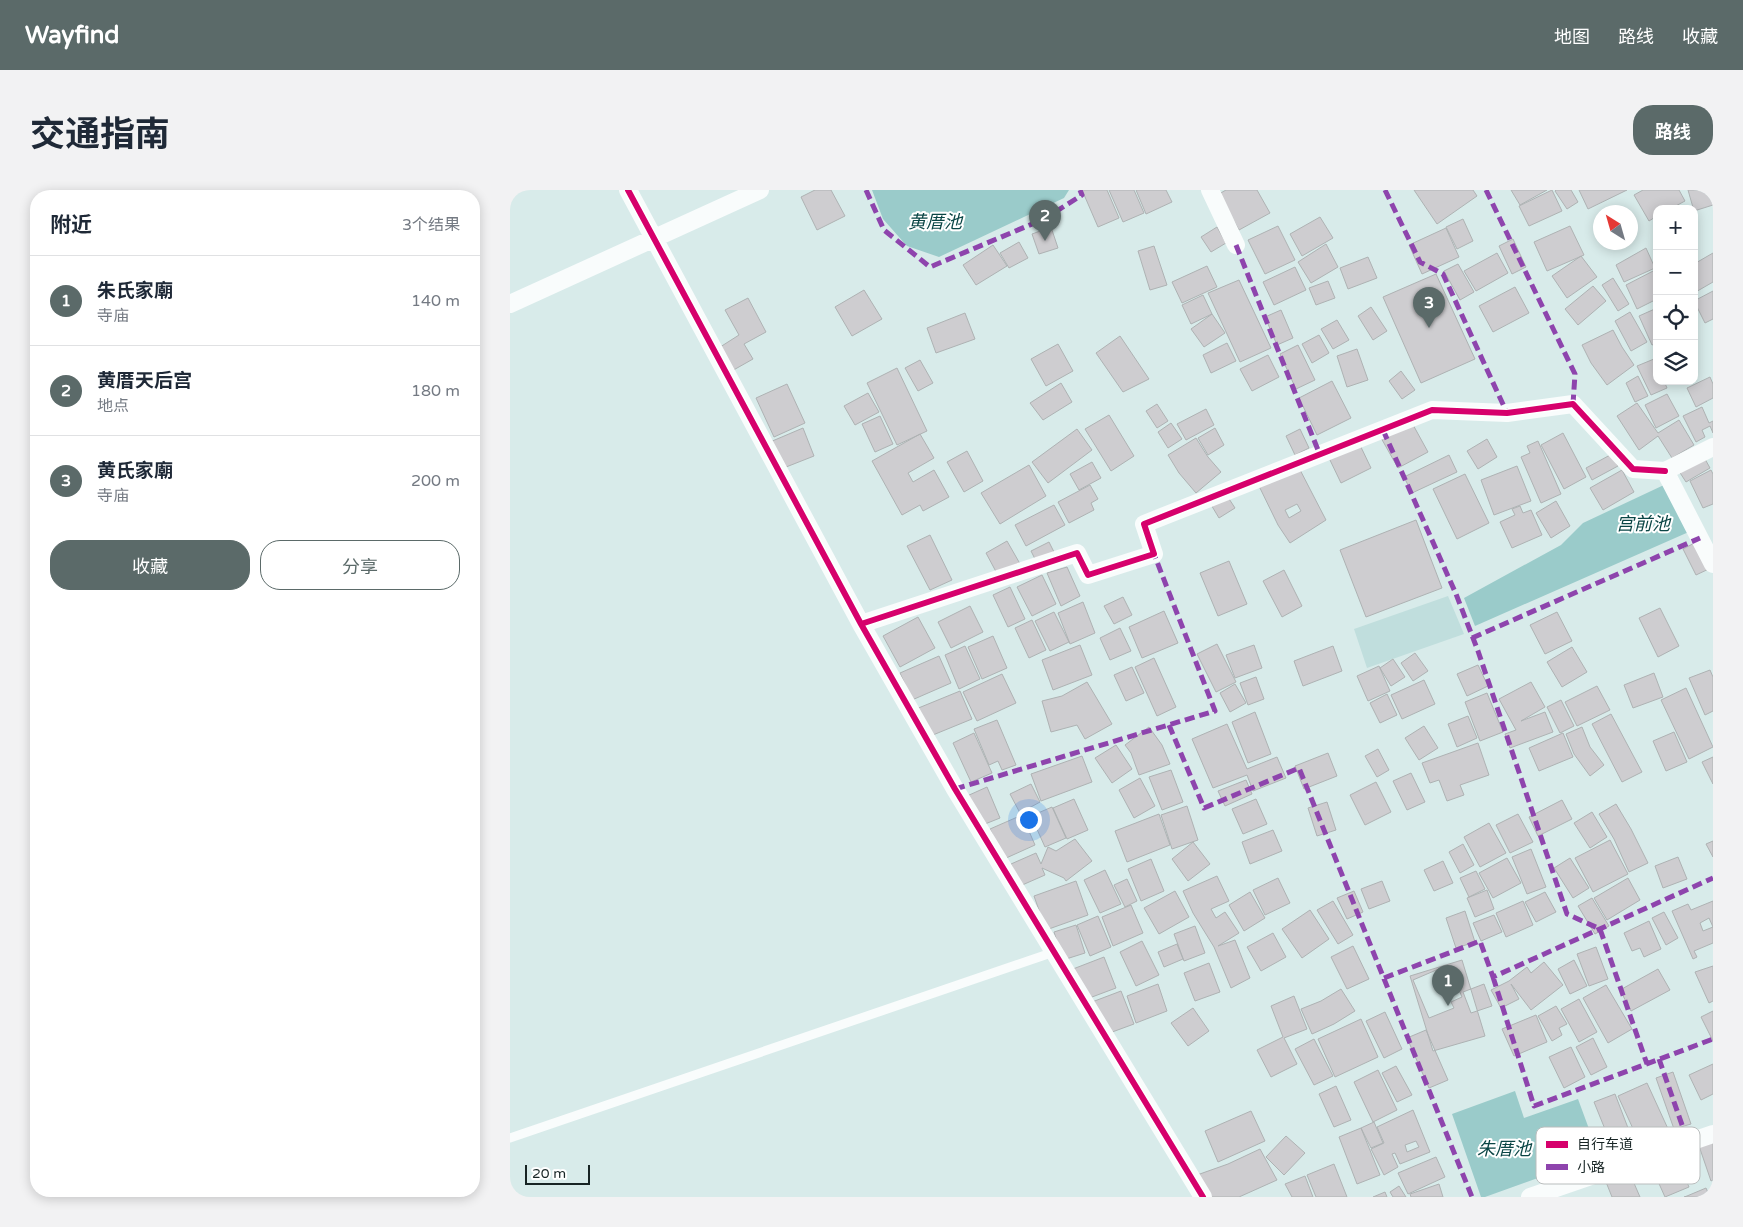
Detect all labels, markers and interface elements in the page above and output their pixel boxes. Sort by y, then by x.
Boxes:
text: Wayfind [25,21,120,50]
text: 地图 [1554,26,1590,48]
text: 路线 [1618,26,1654,48]
text: 收藏 [1682,26,1718,48]
button: 路线 [1633,105,1713,155]
text: 交通指南 [30,114,170,156]
pin: 2 [1029,200,1061,241]
north arrow [1593,205,1638,250]
map controls [1653,205,1698,385]
button: + [1653,205,1698,250]
water label: 黄厝池 [908,211,964,233]
text: 附近 [50,213,92,238]
text: 3个结果 [402,215,460,235]
button: − [1653,250,1698,295]
text: 朱氏家廟 [97,280,173,302]
pin: 3 [1413,287,1445,328]
text: 1 [61,291,71,311]
text: 140 m [411,291,460,311]
button: locate [1653,295,1698,340]
text: 寺庙 [97,306,129,326]
button: layers [1653,340,1698,385]
text: 黄厝天后宫 [97,370,192,392]
text: 2 [61,381,71,401]
text: 180 m [411,381,460,401]
text: 地点 [97,396,129,416]
text: 黄氏家廟 [97,460,173,482]
text: 3 [61,471,71,491]
text: 200 m [411,471,460,491]
text: 寺庙 [97,486,129,506]
water label: 宫前池 [1616,513,1672,535]
button: 收藏 [50,540,250,590]
button: 分享 [260,540,460,590]
your location [1016,807,1042,833]
pin: 1 [1432,965,1464,1006]
legend [1536,1127,1700,1184]
text: 自行车道 [1577,1136,1633,1153]
water label: 朱厝池 [1477,1138,1533,1160]
text: 小路 [1577,1159,1605,1176]
scale bar [525,1162,590,1185]
text: 20 m [532,1165,566,1182]

